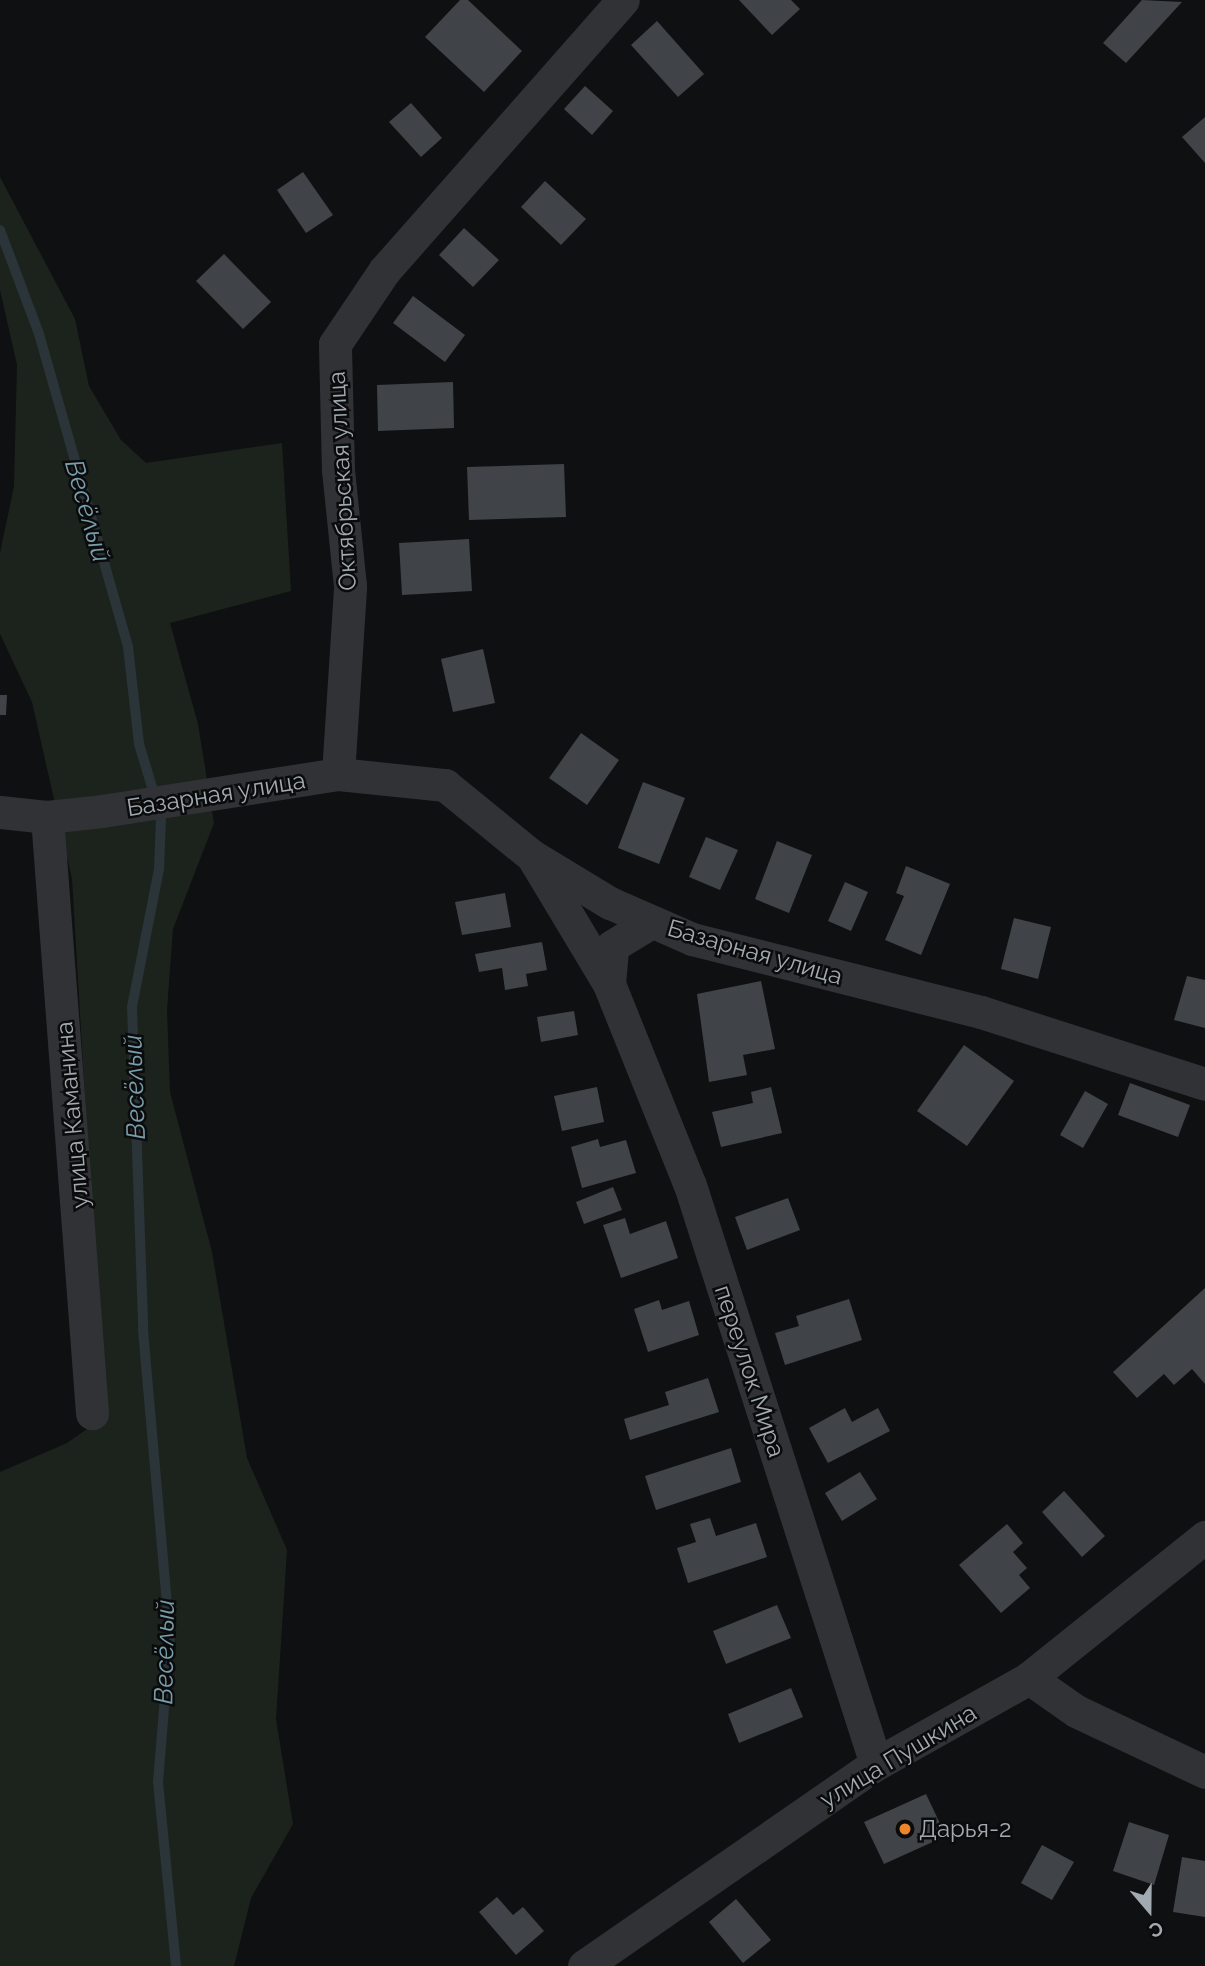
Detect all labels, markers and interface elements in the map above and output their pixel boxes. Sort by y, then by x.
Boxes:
street label: Октябрьская улица [322,370,362,592]
water label: Весёлый [58,456,116,566]
street label: Базарная улица [124,766,308,822]
street label: Базарная улица [664,913,846,991]
street label: улица Каманина [49,1020,95,1210]
water label: Весёлый [118,1034,152,1140]
street label: переулок Мира [709,1281,791,1461]
water label: Весёлый [148,1599,182,1705]
street label: улица Пушкина [815,1698,981,1814]
place label: Дарья-2 [919,1815,1012,1843]
marker: Дарья-2 [897,1821,913,1837]
north arrow [1114,1875,1184,1945]
text: С [1146,1917,1166,1942]

